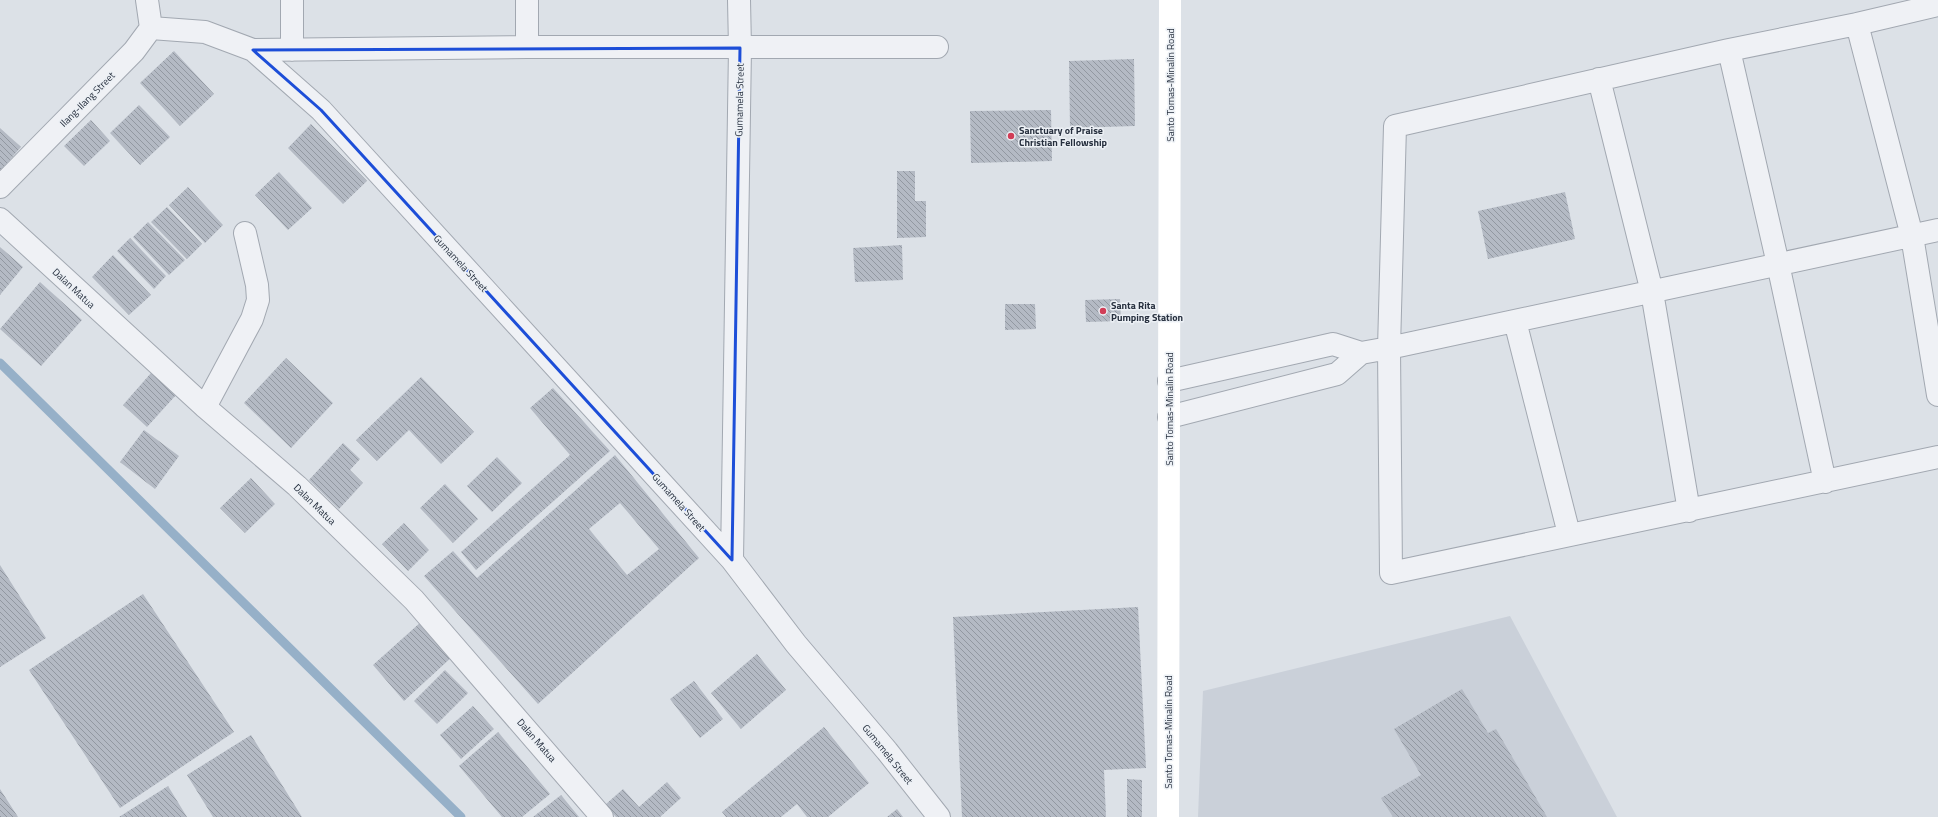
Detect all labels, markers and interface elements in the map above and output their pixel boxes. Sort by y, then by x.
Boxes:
street label: Santo Tomas-Minalin Road [1163,28,1178,142]
street label: Gumamela Street [731,63,748,137]
street label: Ilang-Ilang Street [56,68,119,130]
place label: Sanctuary of Praise Christian Fellowship [1019,123,1108,150]
marker: Sanctuary of Praise Christian Fellowship [1006,131,1016,141]
street label: Gumamela Street [430,231,492,296]
street label: Dalan Matua [49,265,98,312]
place label: Santa Rita Pumping Station [1111,298,1183,325]
marker: Santa Rita Pumping Station [1098,306,1108,316]
street label: Santo Tomas-Minalin Road [1162,352,1177,466]
street label: Gumamela Street [648,470,709,535]
street label: Dalan Matua [290,480,339,528]
street label: Santo Tomas-Minalin Road [1161,675,1176,789]
street label: Dalan Matua [513,715,560,765]
street label: Gumamela Street [859,721,917,788]

